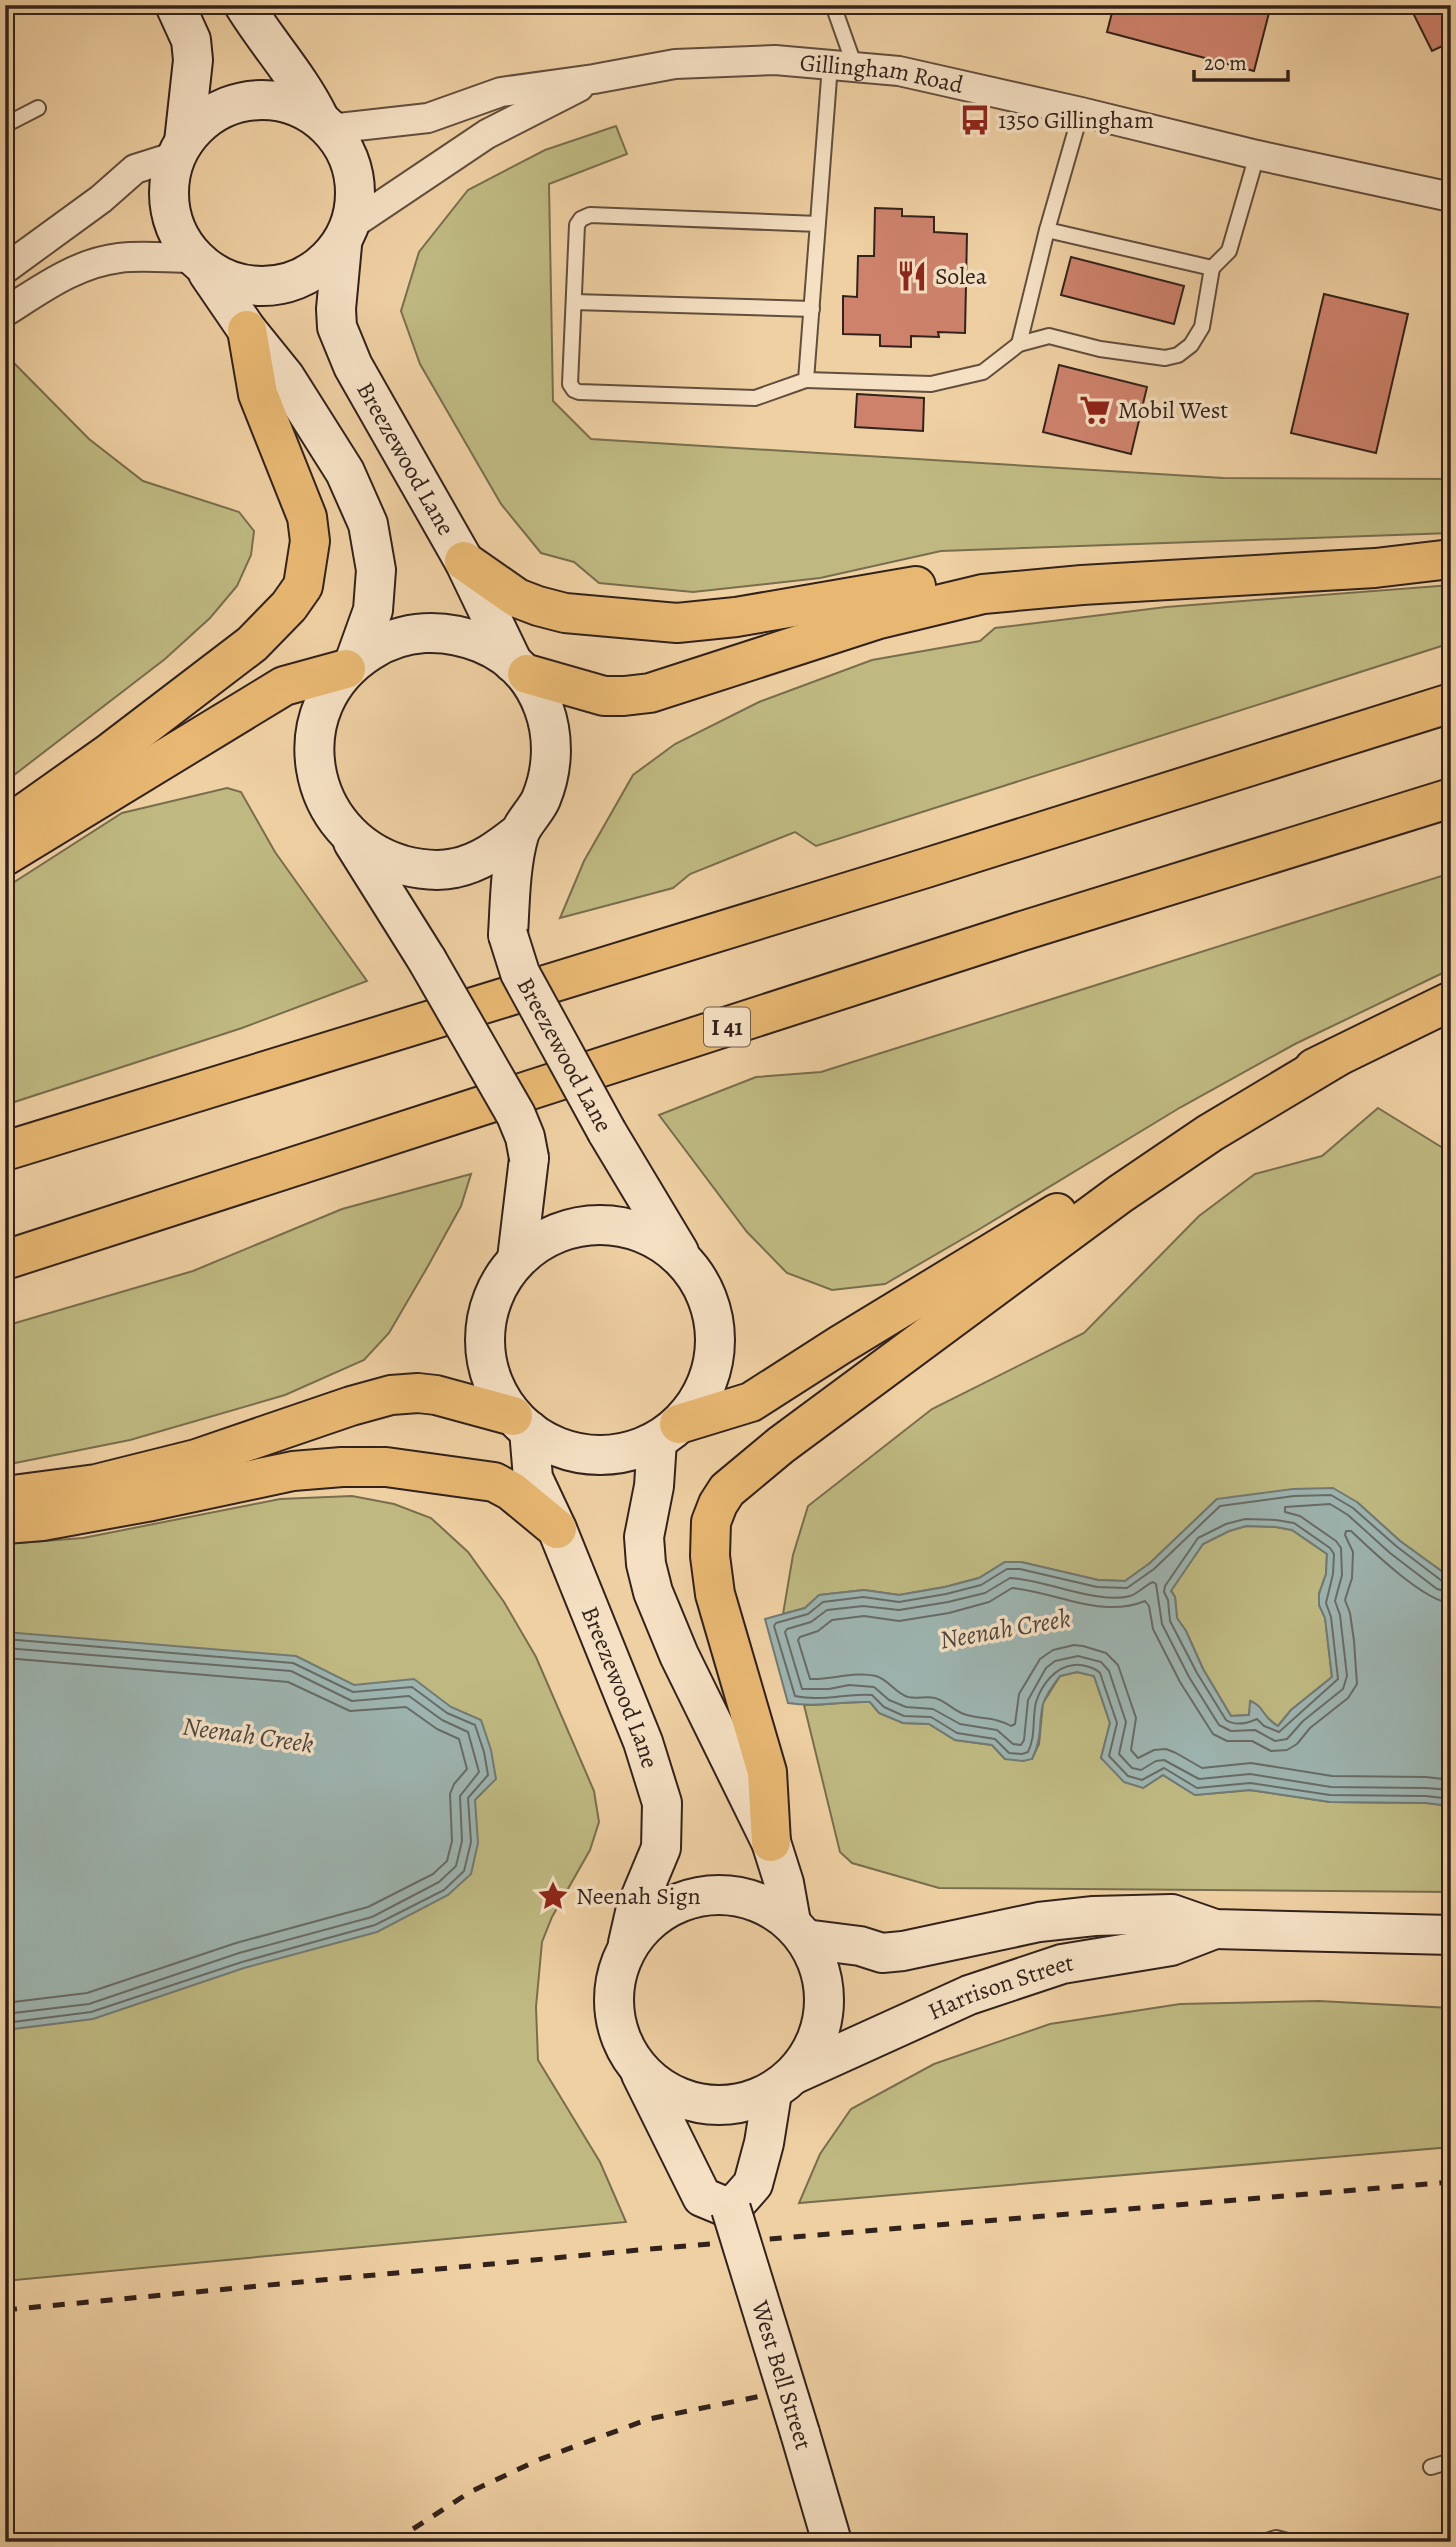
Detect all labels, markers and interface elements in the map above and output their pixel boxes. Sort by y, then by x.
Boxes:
scale bar [1194,38,1288,82]
street label: Gillingham Road [799,46,966,101]
text: 20 m [1204,49,1247,77]
bus stop icon: 1350 Gillingham [958,103,992,137]
place label: 1350 Gillingham [998,104,1154,136]
restaurant icon: Solea [895,259,929,293]
place label: Solea [935,260,988,292]
street label: Breezewood Lane [349,376,462,541]
supermarket icon: Mobil West [1078,393,1112,427]
place label: Mobil West [1118,394,1228,426]
street label: Breezewood Lane [509,972,620,1138]
road number: I 41 [704,1008,750,1046]
water label: Neenah Creek [937,1600,1073,1658]
street label: Breezewood Lane [574,1601,666,1772]
water label: Neenah Creek [180,1708,316,1762]
place icon: Neenah Sign [536,1879,570,1913]
place label: Neenah Sign [576,1880,701,1912]
street label: Harrison Street [923,1946,1076,2028]
street label: West Bell Street [744,2296,820,2453]

